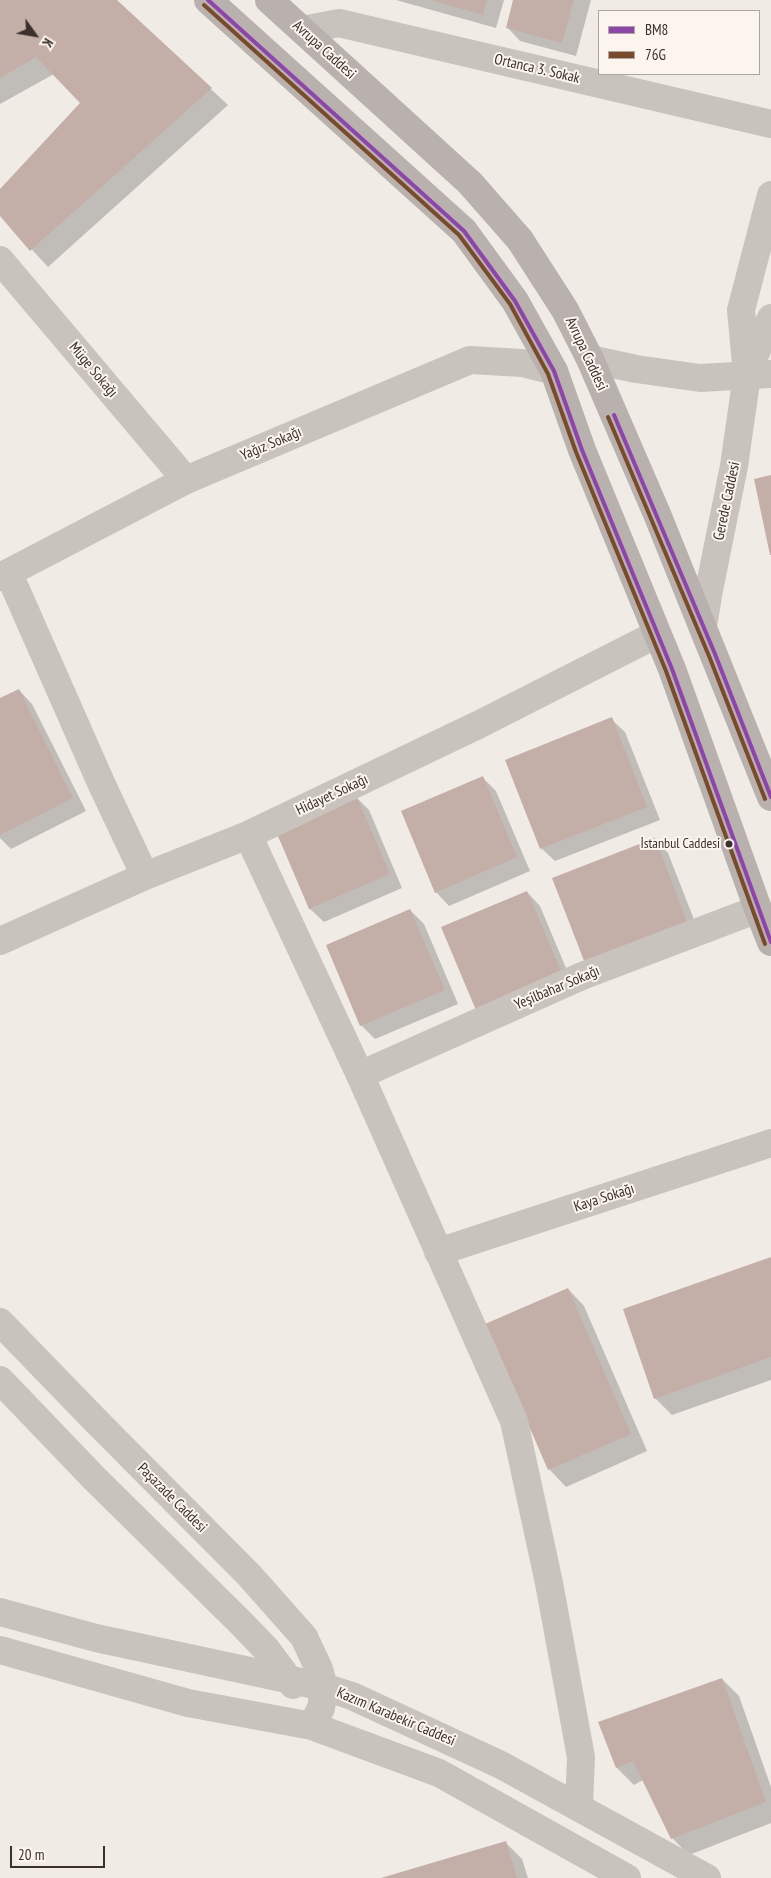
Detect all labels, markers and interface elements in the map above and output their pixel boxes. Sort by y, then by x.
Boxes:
north arrow [10,10,60,60]
legend [598,10,761,75]
street label: Avrupa Caddesi [289,17,359,83]
text: BM8 [645,20,668,39]
text: K [38,35,57,51]
text: 76G [645,45,666,64]
street label: Ortanca 3. Sokak [493,50,581,88]
street label: Avrupa Caddesi [561,314,611,394]
street label: Müge Sokağı [65,339,121,401]
street label: Yağız Sokağı [238,423,304,465]
street label: Gerede Caddesi [710,460,744,542]
street label: Hidayet Sokağı [293,770,371,820]
place label: İstanbul Caddesi [641,836,720,852]
marker: İstanbul Caddesi [724,839,734,849]
street label: Yeşilbahar Sokağı [512,962,602,1014]
street label: Kaya Sokağı [572,1180,636,1216]
street label: Paşazade Caddesi [134,1460,210,1536]
street label: Kazım Karabekir Caddesi [334,1684,458,1750]
scale bar [12,1836,108,1868]
text: 20 m [18,1845,44,1864]

